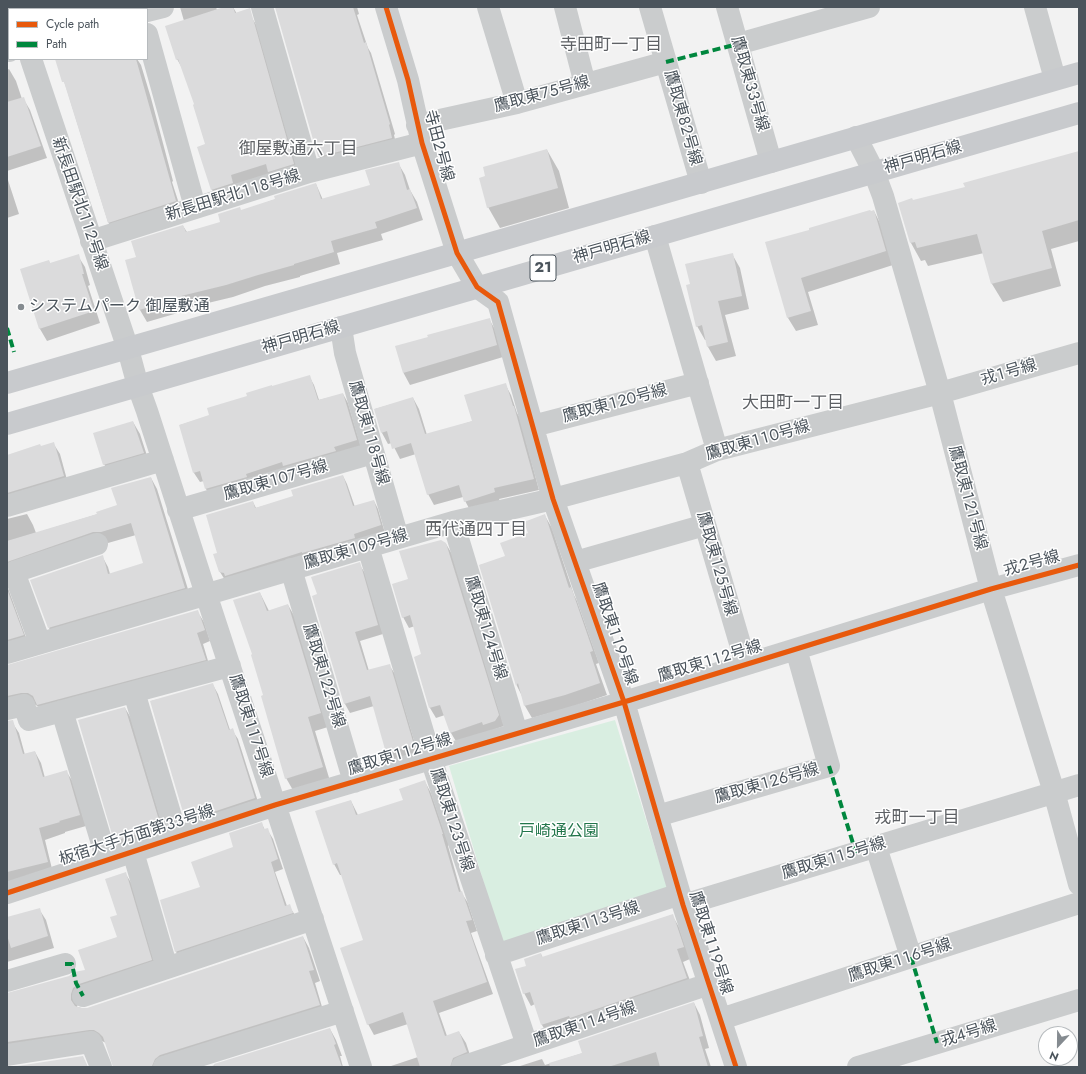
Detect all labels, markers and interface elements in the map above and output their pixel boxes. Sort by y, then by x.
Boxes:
legend [8,8,148,60]
text: Cycle path [46,15,99,33]
street label: 鷹取東３３号線 [726,34,772,134]
text: Path [46,35,67,53]
district label: 寺田町一丁目 [560,36,662,56]
street label: 鷹取東８２号線 [659,68,705,168]
street label: 鷹取東７５号線 [492,73,592,117]
street label: 寺田２号線 [419,108,457,184]
street label: 新長田駅北１１２号線 [47,135,111,273]
street label: 神戸明石線 [882,138,964,178]
district label: 御屋敷通六丁目 [239,140,357,160]
street label: 新長田駅北１１８号線 [163,166,303,226]
street label: 神戸明石線 [571,228,653,268]
road number: 21 [530,255,556,281]
place label: システムパーク 御屋敷通 [29,297,210,317]
marker: システムパーク 御屋敷通 [16,302,26,312]
street label: 神戸明石線 [260,318,342,358]
street label: 戎１号線 [979,356,1039,390]
street label: 鷹取東１１８号線 [344,379,392,487]
street label: 鷹取東１２０号線 [560,381,670,427]
district label: 大田町一丁目 [742,394,844,414]
street label: 鷹取東１１０号線 [704,417,812,465]
street label: 鷹取東１２１号線 [944,443,990,553]
street label: 鷹取東１０７号線 [222,457,330,505]
street label: 鷹取東１２５号線 [692,510,740,618]
district label: 西代通四丁目 [425,521,527,541]
street label: 鷹取東１０９号線 [302,526,410,574]
street label: 戎２号線 [1002,547,1062,581]
street label: 鷹取東１２４号線 [460,574,510,682]
street label: 鷹取東１１９号線 [587,580,641,688]
street label: 鷹取東１２２号線 [298,622,348,730]
street label: 鷹取東１１２号線 [656,637,764,687]
street label: 鷹取東１１７号線 [224,672,276,780]
street label: 鷹取東１１２号線 [346,730,454,780]
street label: 鷹取東１２６号線 [713,760,821,808]
street label: 鷹取東１２３号線 [425,766,477,874]
street label: 板宿大手方面第３３号線 [57,802,217,870]
district label: 戎町一丁目 [875,809,959,829]
park label: 戸崎通公園 [519,822,599,842]
street label: 鷹取東１１５号線 [780,834,888,884]
street label: 鷹取東１１９号線 [684,889,736,997]
street label: 鷹取東１１３号線 [534,898,642,950]
street label: 鷹取東１１６号線 [846,935,954,987]
street label: 鷹取東１１４号線 [531,998,639,1052]
street label: 戎４号線 [939,1016,999,1052]
north arrow [1038,1026,1078,1066]
text: N [1047,1047,1061,1065]

